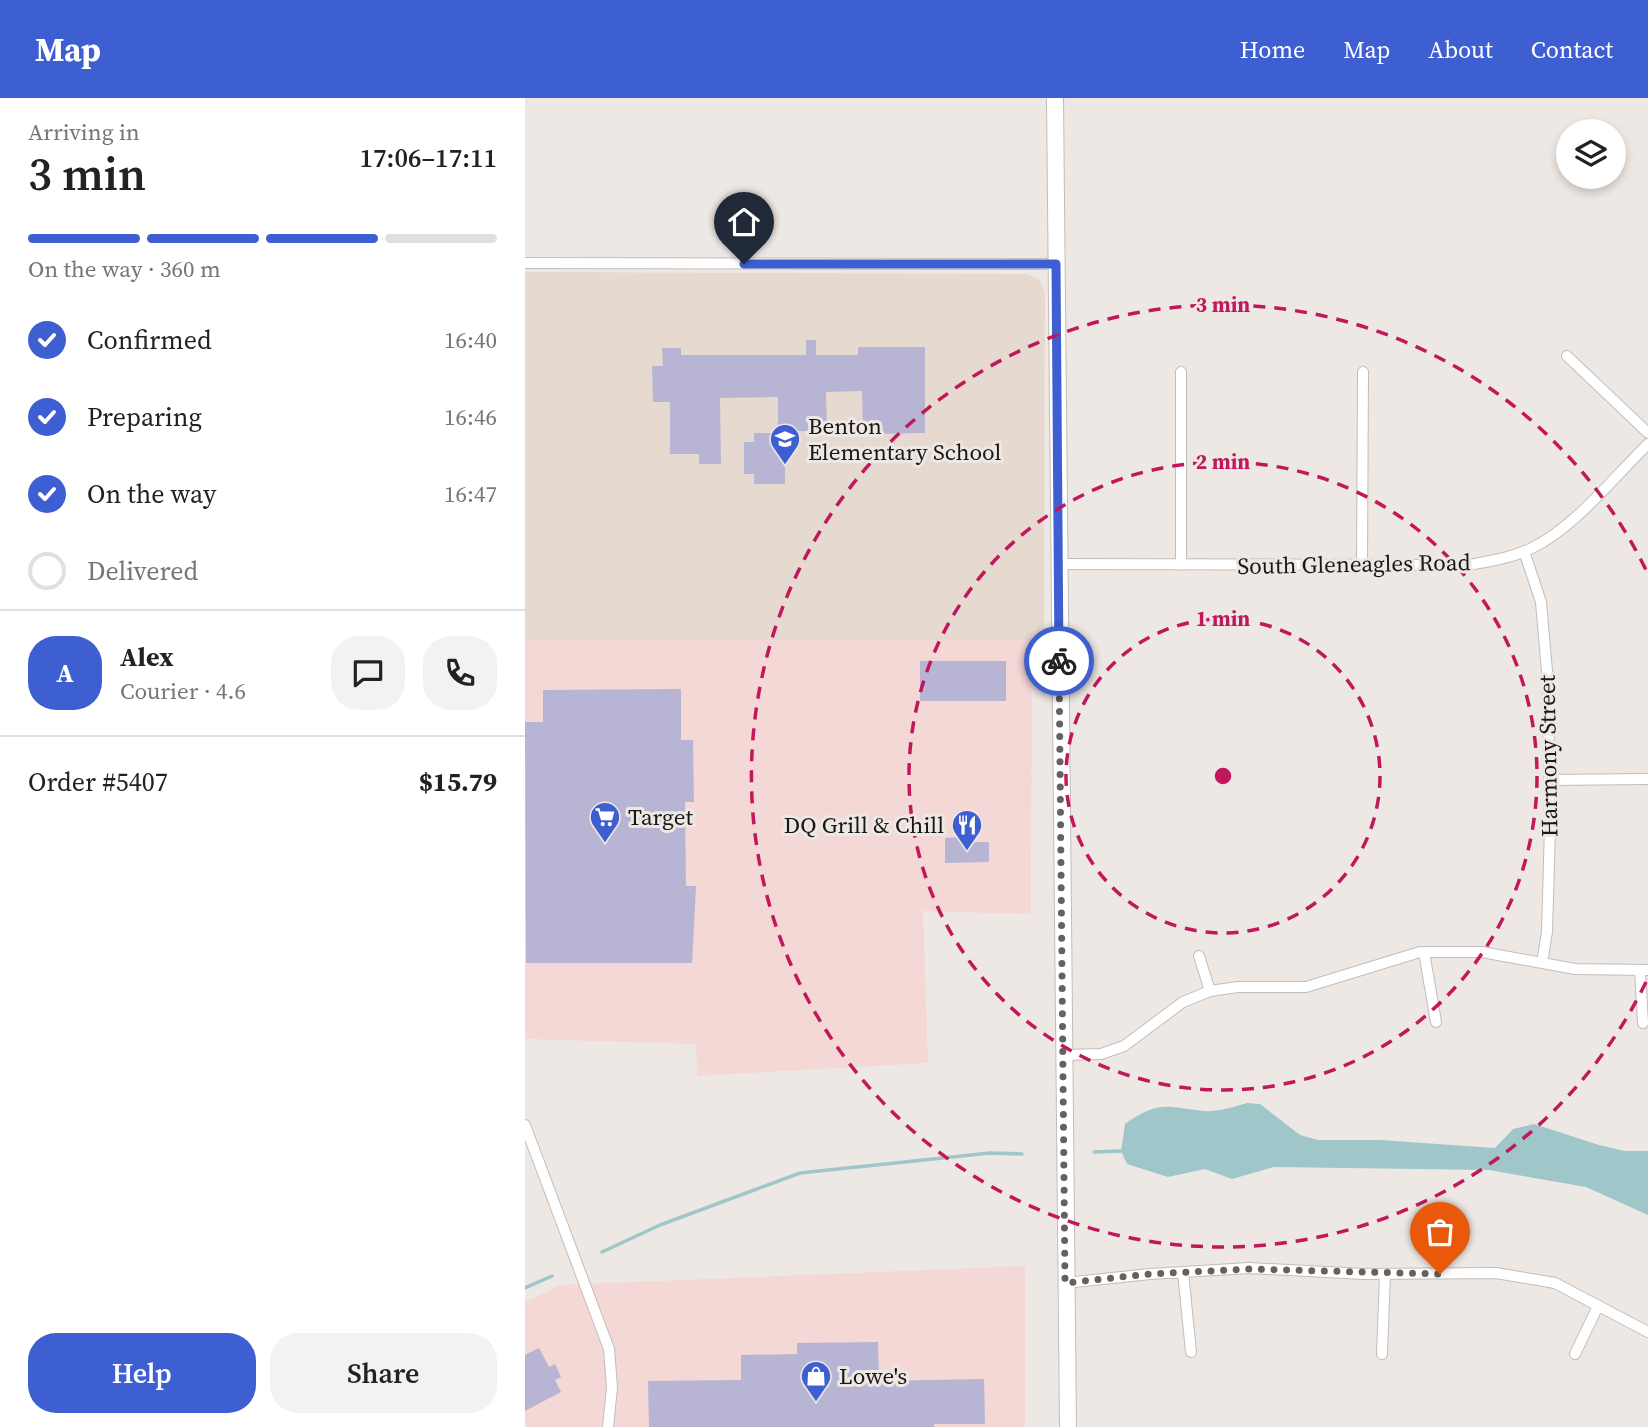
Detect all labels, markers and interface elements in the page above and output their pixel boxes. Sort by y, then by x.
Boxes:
text: Map [35,27,101,72]
text: Home [1240,33,1305,66]
text: Map [1343,33,1390,66]
text: About [1428,33,1493,66]
text: Contact [1531,33,1613,66]
text: Arriving in [28,116,140,148]
map controls [1556,119,1626,189]
button: layers [1556,119,1626,189]
text: 17:06–17:11 [360,140,497,176]
text: 3 min [28,142,146,205]
pin [714,192,774,264]
icon: home [725,203,763,241]
text: On the way · 360 m [28,253,221,285]
text: 3 min [1196,290,1250,319]
icon: check [28,321,66,359]
text: Confirmed [87,322,212,358]
text: 16:40 [444,324,497,356]
icon: check [28,398,66,436]
text: Preparing [87,399,202,435]
text: 16:46 [444,401,497,433]
place label: Benton Elementary School [808,410,1001,468]
school or university icon: Benton Elementary School [768,422,802,466]
text: 2 min [1196,447,1250,476]
icon: check [28,475,66,513]
text: On the way [87,476,216,512]
text: 16:47 [444,478,497,510]
street label: South Gleneagles Road [1237,546,1471,582]
text: Delivered [87,553,198,589]
text: 1 min [1196,604,1250,633]
courier [1024,626,1094,696]
button: chat [331,636,405,710]
button: phone [423,636,497,710]
text: Alex [120,639,174,675]
icon: bike [1040,642,1078,680]
text: A [56,655,74,691]
street label: Harmony Street [1531,674,1565,837]
text: Courier · 4.6 [120,675,246,707]
text: Order #5407 [28,764,168,800]
text: $15.79 [419,764,497,800]
centre of rings [1211,764,1235,788]
supermarket icon: Target [588,800,622,844]
place label: Target [628,801,693,833]
restaurant icon: DQ Grill & Chill [950,808,984,852]
place label: DQ Grill & Chill [784,809,944,841]
pin [1410,1202,1470,1274]
icon: bag [1421,1213,1459,1251]
button: Help [28,1333,256,1413]
button: Share [270,1333,497,1413]
shop icon: Lowe's [799,1359,833,1403]
place label: Lowe's [839,1360,907,1392]

